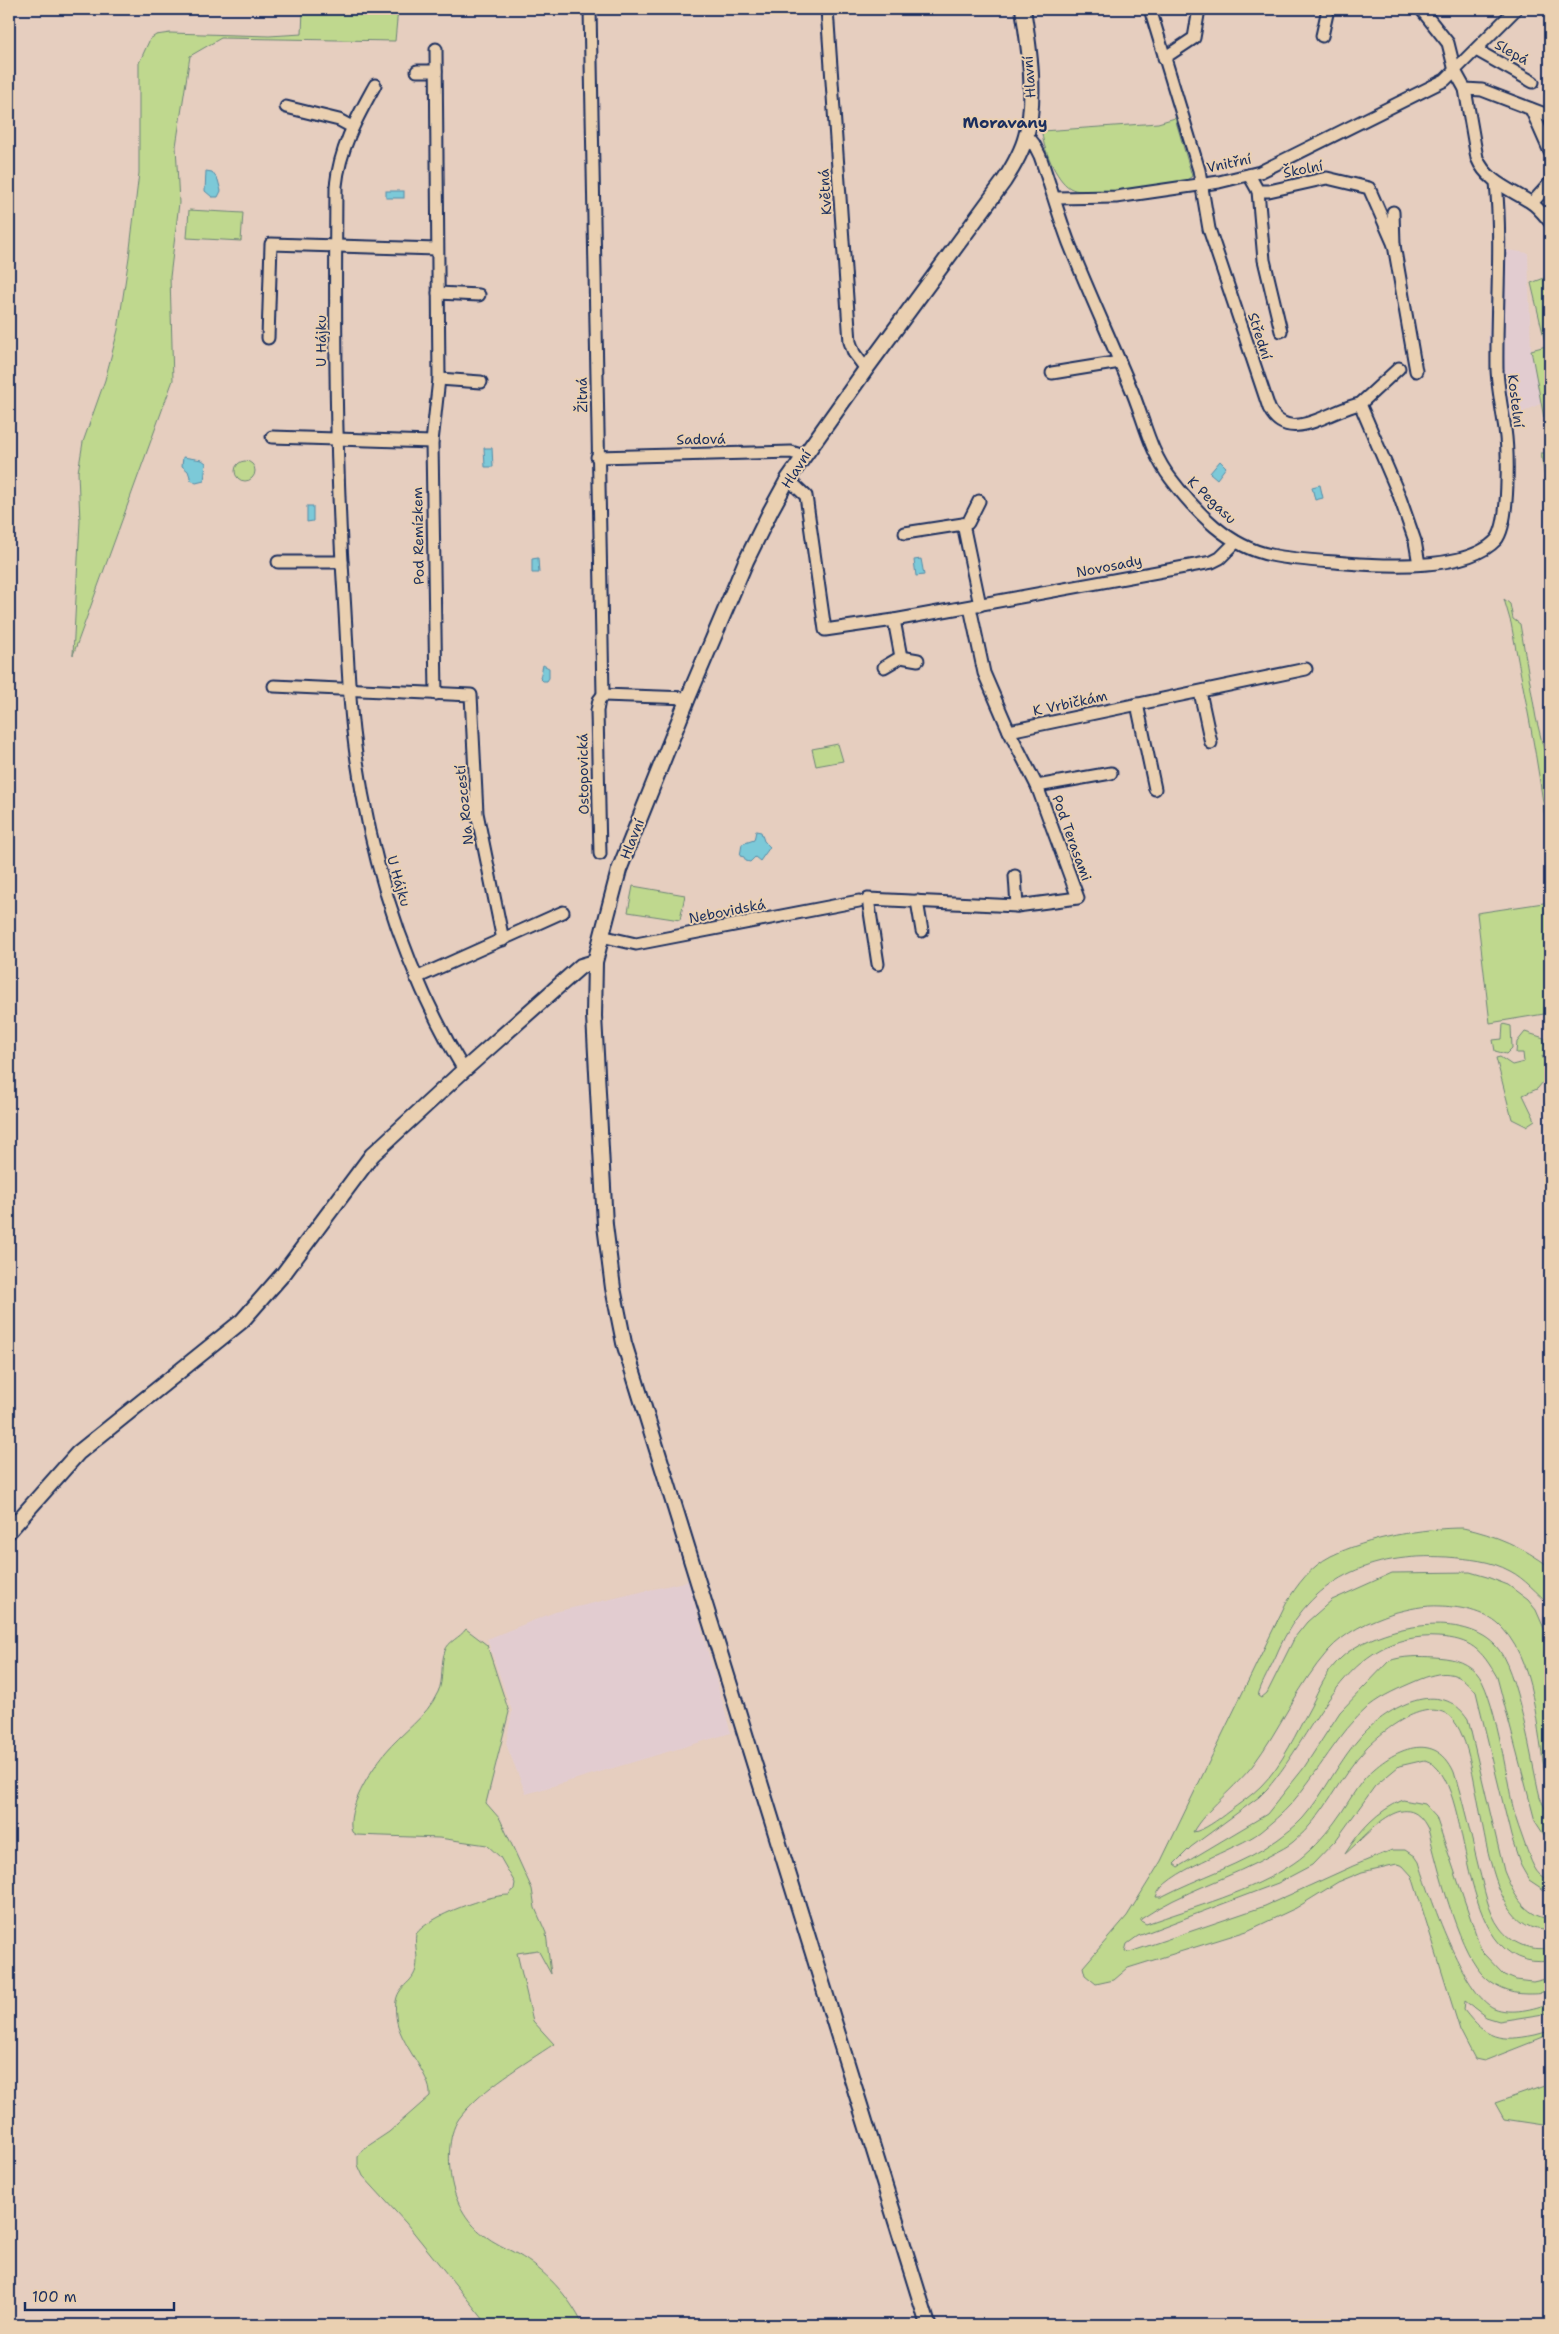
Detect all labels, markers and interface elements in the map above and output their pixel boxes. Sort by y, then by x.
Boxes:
street label: Slepá [1492,35,1532,69]
street label: Hlavní [1019,55,1039,99]
district label: Moravany [963,112,1047,133]
street label: Vnitřní [1205,149,1253,177]
street label: Školní [1282,156,1324,182]
street label: Květná [814,168,836,216]
street label: Střední [1244,310,1276,362]
street label: U Hájku [312,315,330,367]
street label: Kostelní [1504,373,1528,429]
street label: Žitná [573,377,591,413]
street label: Sadová [676,430,726,448]
street label: Hlavní [777,446,815,492]
street label: K Pegasu [1184,472,1240,528]
street label: Pod Remízkem [408,487,428,585]
street label: Novosady [1075,551,1143,581]
street label: K Vrbičkám [1031,686,1109,720]
street label: Ostopovická [573,733,593,815]
street label: Na Rozcestí [451,764,477,846]
street label: Pod Terasami [1048,793,1096,883]
street label: Hlavní [616,816,648,862]
street label: U Hájku [383,853,415,909]
street label: Nebovidská [687,895,767,927]
scale bar [25,2279,174,2311]
text: 100 m [32,2287,77,2307]

